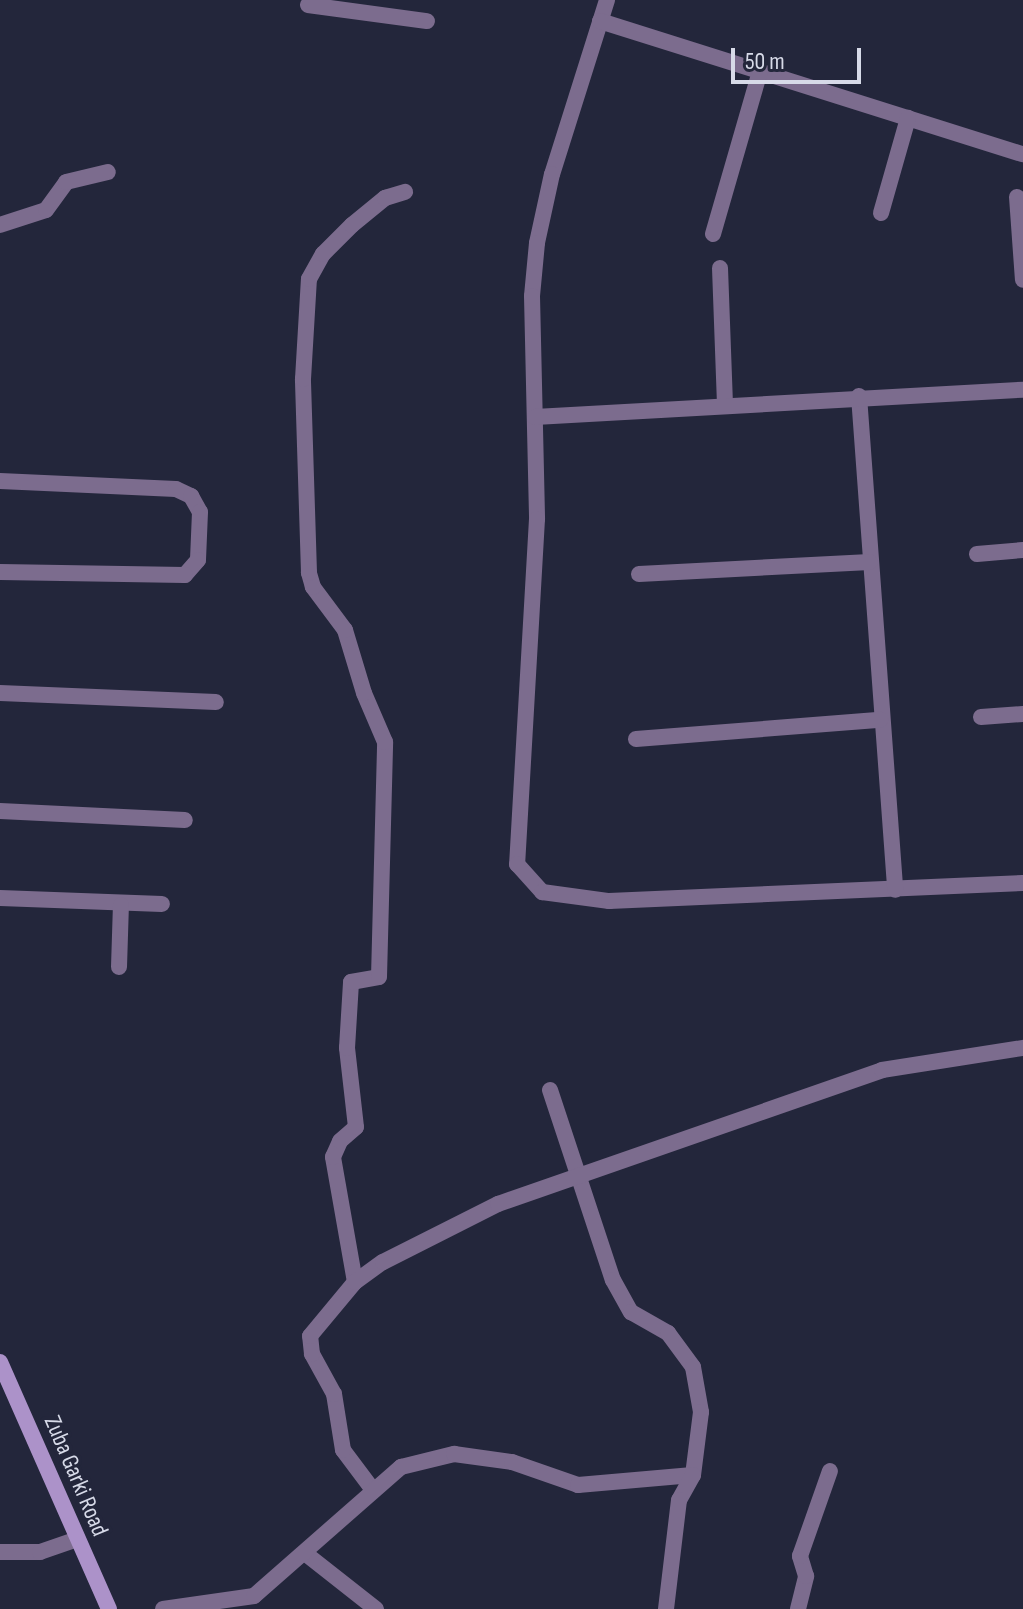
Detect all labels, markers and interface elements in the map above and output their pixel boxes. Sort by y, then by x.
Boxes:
scale bar [735,32,865,82]
text: 50 m [745,47,785,76]
street label: Zuba Garki Road [38,1411,114,1541]

